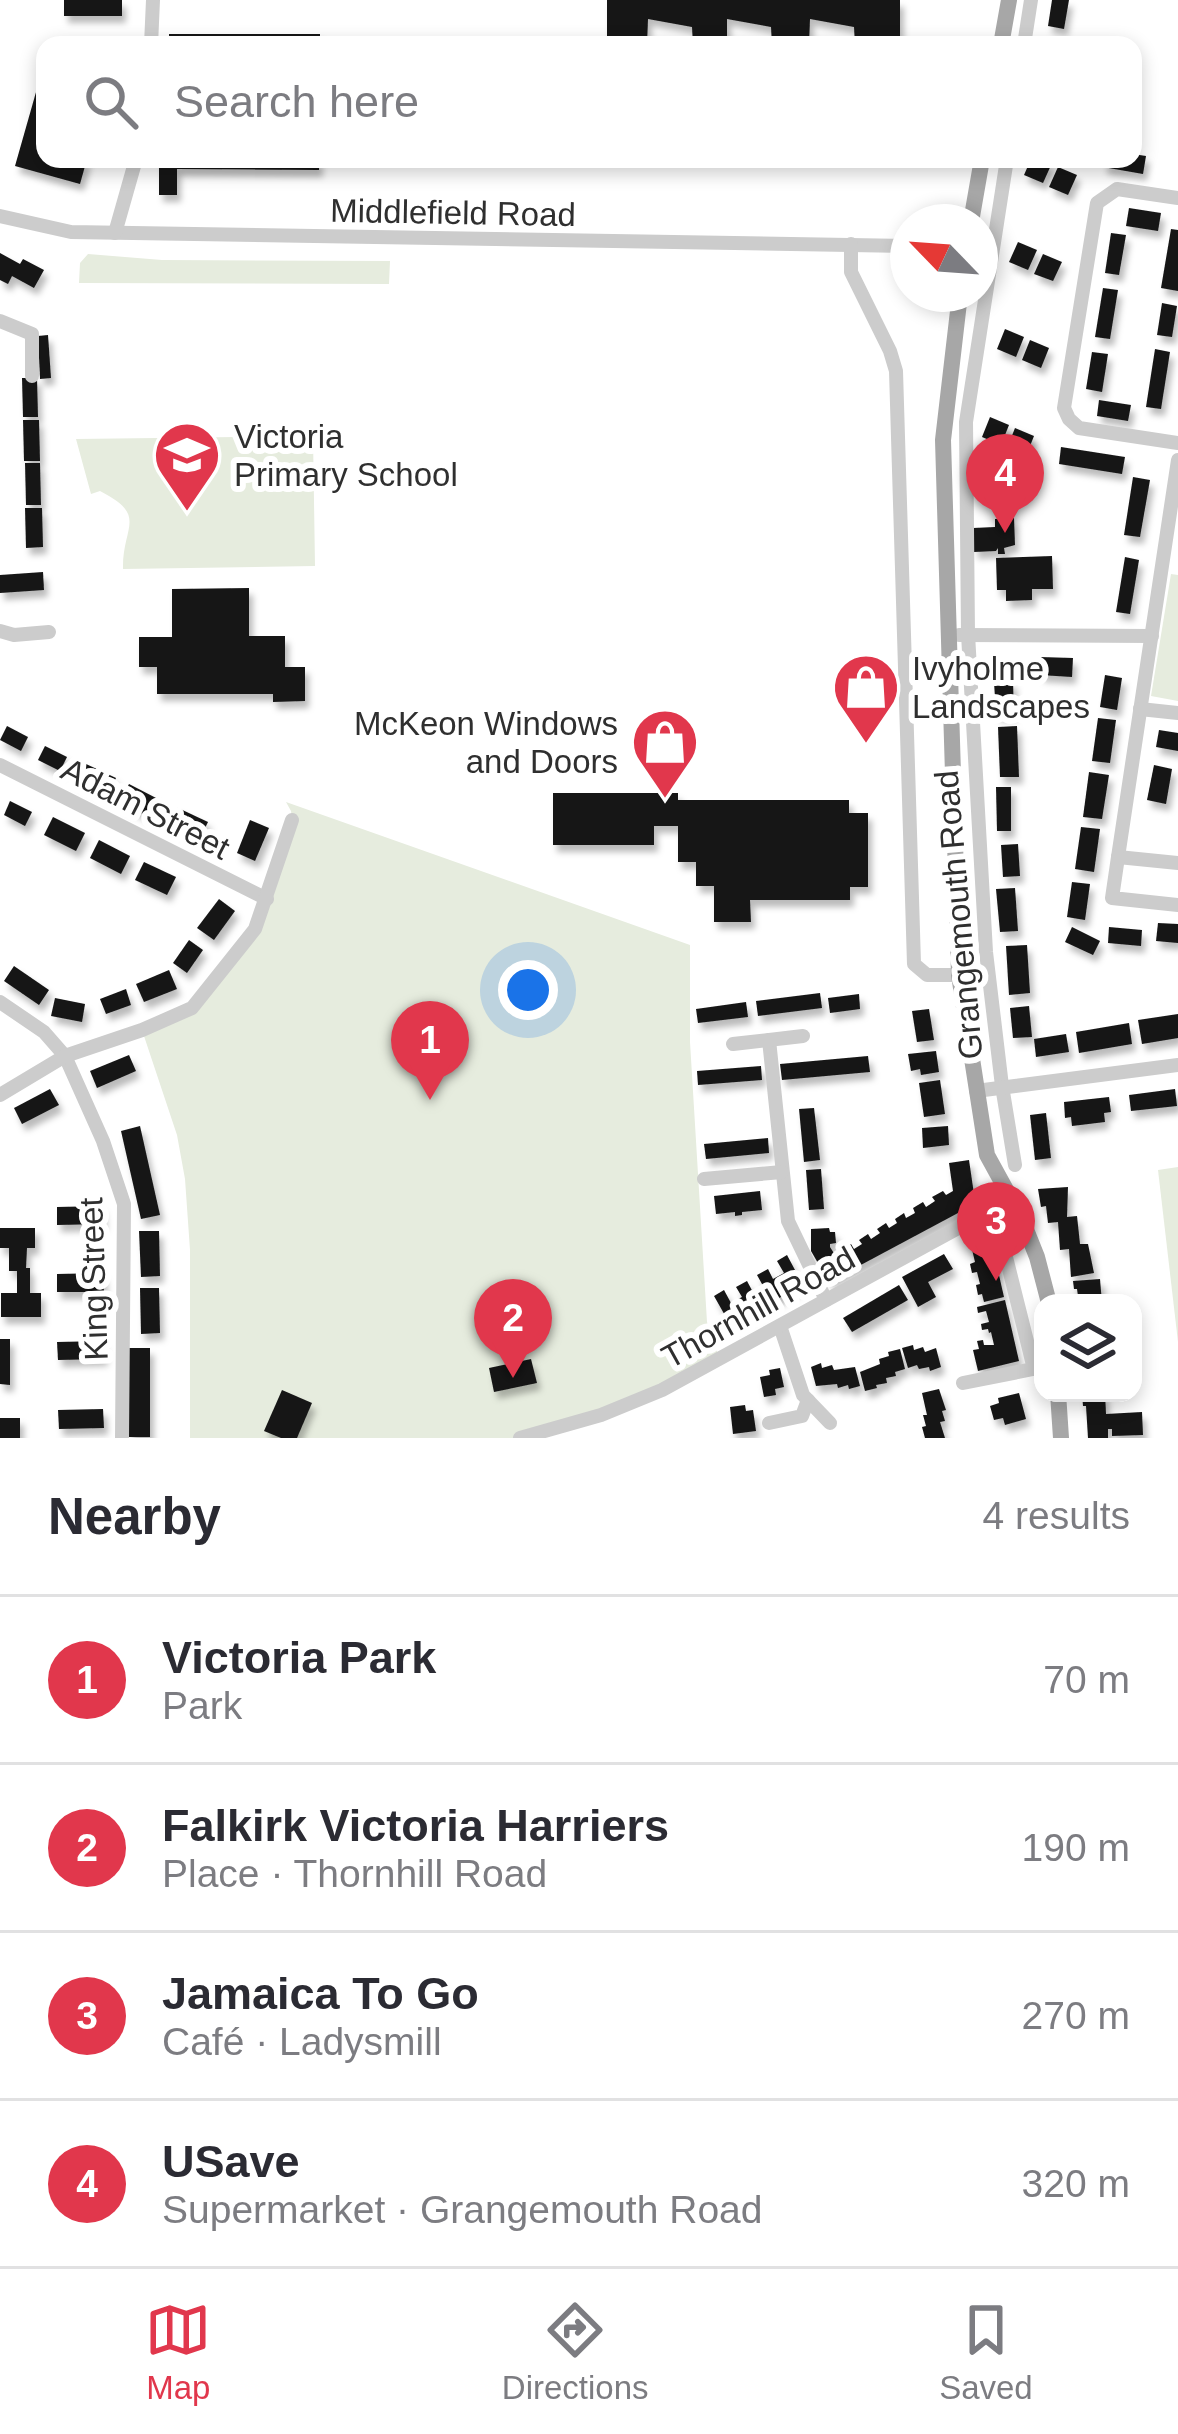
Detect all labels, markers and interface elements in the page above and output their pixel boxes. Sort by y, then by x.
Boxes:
search box [36,36,1142,168]
icon: search [78,69,144,135]
text: Search here [174,76,419,127]
street label: Middlefield Road [330,192,576,233]
north arrow [890,204,998,312]
place label: Victoria Primary School [234,418,458,493]
school or university icon: Victoria Primary School [152,420,222,514]
pin: 4 [966,434,1044,533]
place label: Ivyholme Landscapes [912,650,1090,725]
shop icon: Ivyholme Landscapes [831,652,901,746]
place label: McKeon Windows and Doors [354,705,618,780]
shop icon: McKeon Windows and Doors [630,707,700,801]
street label: Adam Street [56,750,236,867]
street label: Grangemouth Road [927,769,990,1061]
your location [498,960,558,1020]
pin: 1 [391,1001,469,1100]
pin: 3 [957,1182,1035,1281]
street label: King Street [72,1197,115,1361]
street label: Thornhill Road [655,1239,861,1376]
pin: 2 [474,1279,552,1378]
map controls [1034,1294,1142,1402]
button: layers [1034,1294,1142,1402]
text: Nearby [48,1488,221,1545]
text: 4 results [983,1494,1130,1537]
text: Victoria Park [162,1632,436,1683]
text: 1 [76,1658,98,1701]
text: 70 m [1043,1658,1130,1701]
text: Park [162,1684,242,1727]
text: Falkirk Victoria Harriers [162,1800,669,1851]
text: 2 [76,1826,98,1869]
text: 190 m [1022,1826,1130,1869]
text: Place · Thornhill Road [162,1852,547,1895]
text: Jamaica To Go [162,1968,479,2019]
text: 3 [76,1994,98,2037]
text: 270 m [1022,1994,1130,2037]
text: Café · Ladysmill [162,2020,442,2063]
text: USave [162,2136,300,2187]
text: 4 [76,2162,98,2205]
text: 320 m [1022,2162,1130,2205]
text: Supermarket · Grangemouth Road [162,2188,762,2231]
tab: Map [145,2297,211,2407]
tab: Directions [502,2297,649,2407]
tab: Saved [939,2297,1033,2407]

